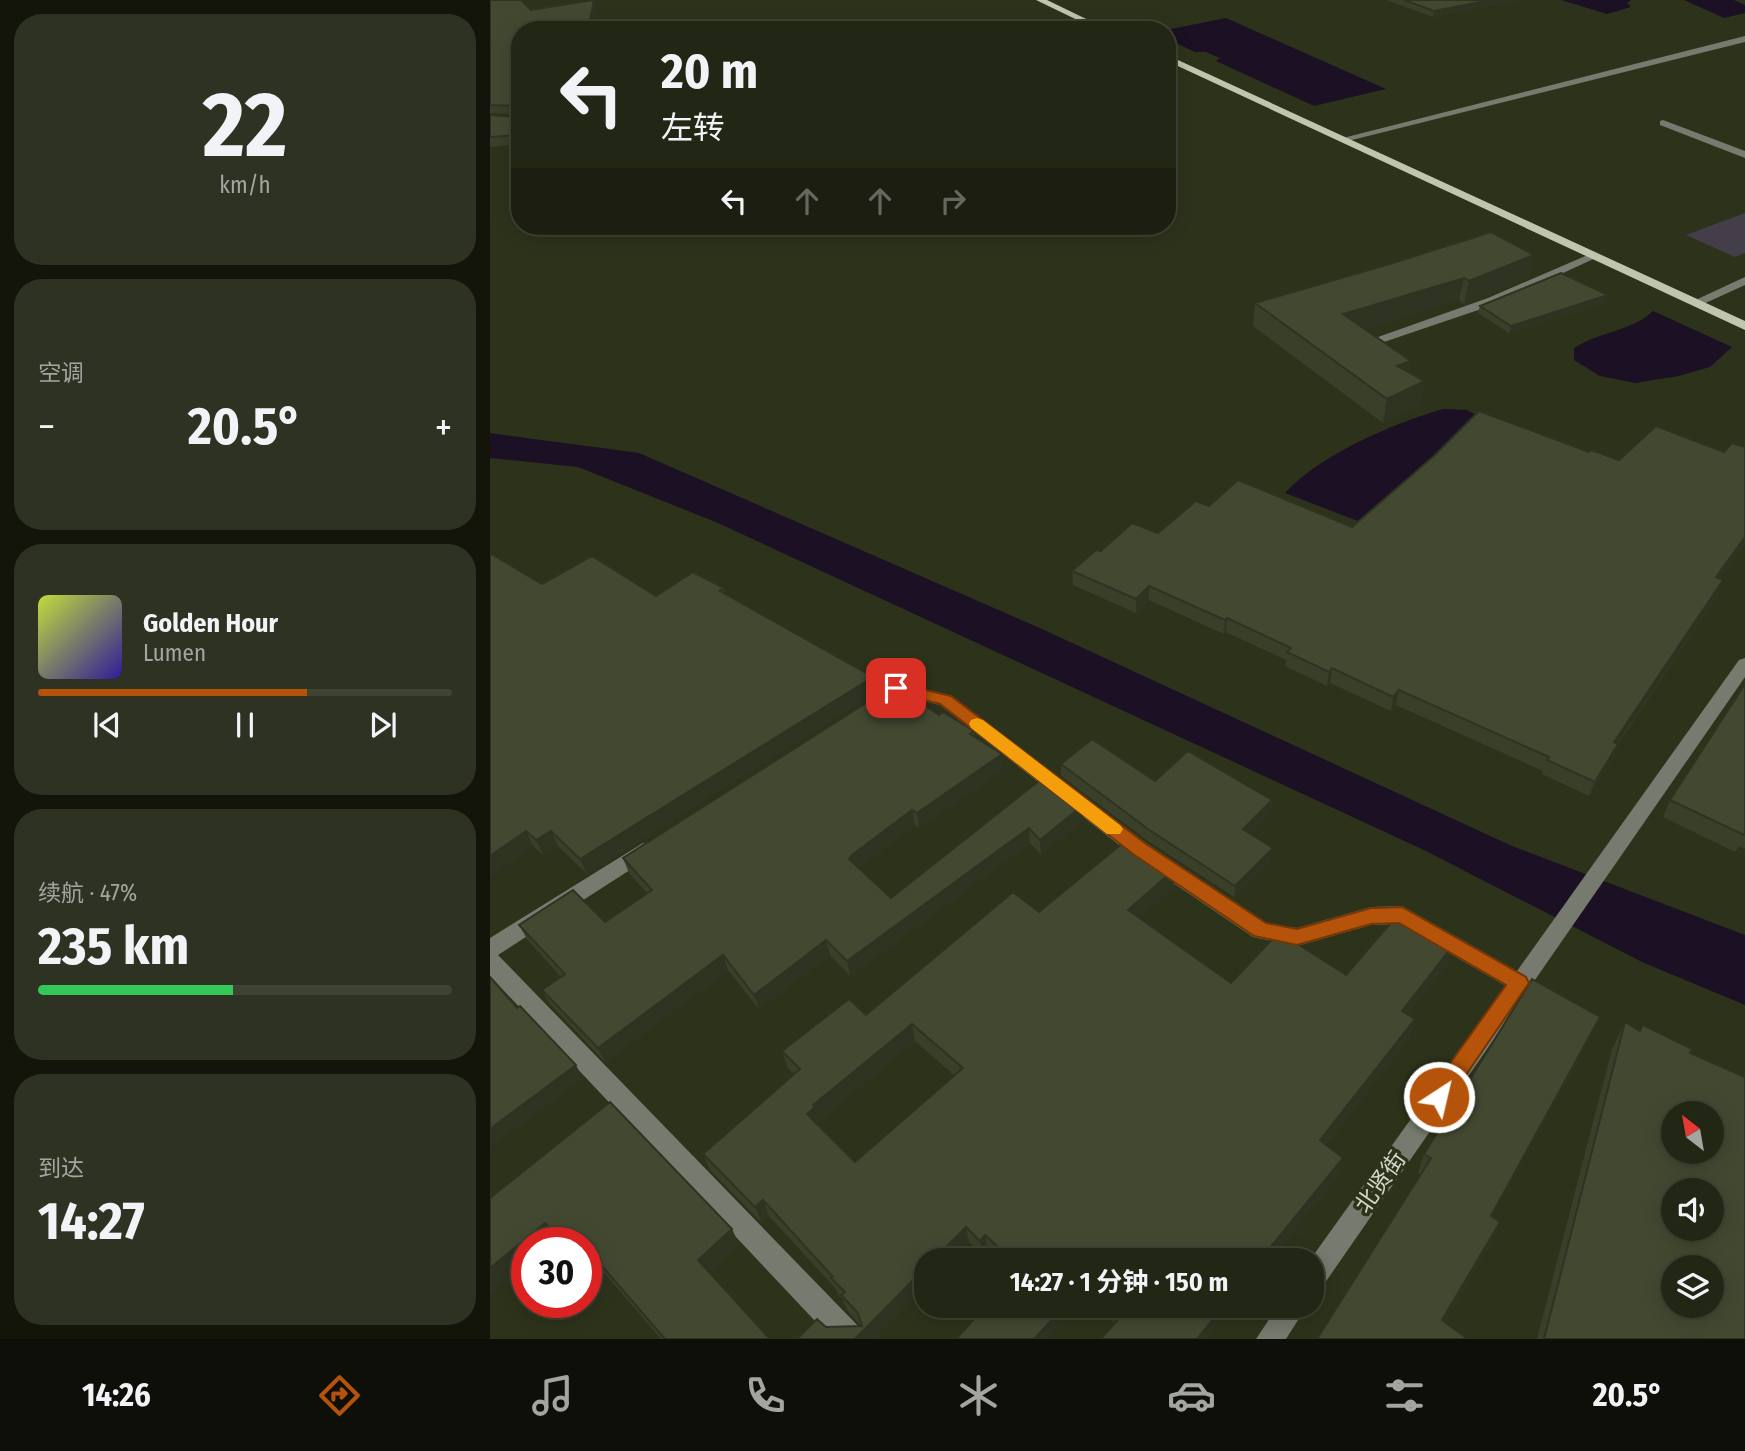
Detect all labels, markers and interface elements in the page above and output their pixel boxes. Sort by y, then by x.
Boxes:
text: 20 m [661,42,758,101]
icon: left [546,49,637,140]
text: 22 [203,71,287,180]
text: 左转 [661,109,725,147]
text: km/h [219,171,271,199]
icon: left [715,182,753,220]
icon: ahead [788,182,826,220]
icon: ahead [861,182,899,220]
icon: right [934,182,972,220]
text: 空调 [38,359,84,387]
text: 20.5° [188,395,302,458]
text: − [38,404,55,450]
text: + [435,404,452,450]
text: Golden Hour [143,608,278,639]
text: Lumen [143,639,206,667]
pin [866,658,926,718]
icon: arrive [877,669,915,707]
icon: previous [88,706,126,744]
icon: pause [226,706,264,744]
icon: next [364,706,402,744]
text: 续航 · 47% [38,879,137,907]
text: 235 km [38,915,189,978]
position arrow [1402,1060,1476,1134]
north arrow [1661,1101,1724,1164]
map controls [1661,1101,1724,1318]
street label: 北贤街 [1349,1146,1411,1218]
text: 到达 [38,1154,84,1182]
button: sound [1661,1178,1724,1241]
text: 14:27 [38,1190,145,1253]
speed limit sign: 30 [511,1227,602,1318]
button: layers [1661,1255,1724,1318]
text: 14:27 · 1 分钟 · 150 m [1010,1267,1228,1298]
icon: directions [315,1371,364,1420]
icon: music [528,1371,577,1420]
icon: phone [741,1371,790,1420]
icon: climate [954,1371,1003,1420]
icon: car [1167,1371,1216,1420]
icon: filters [1380,1371,1429,1420]
text: 14:26 [82,1376,151,1414]
text: 20.5° [1593,1376,1663,1414]

